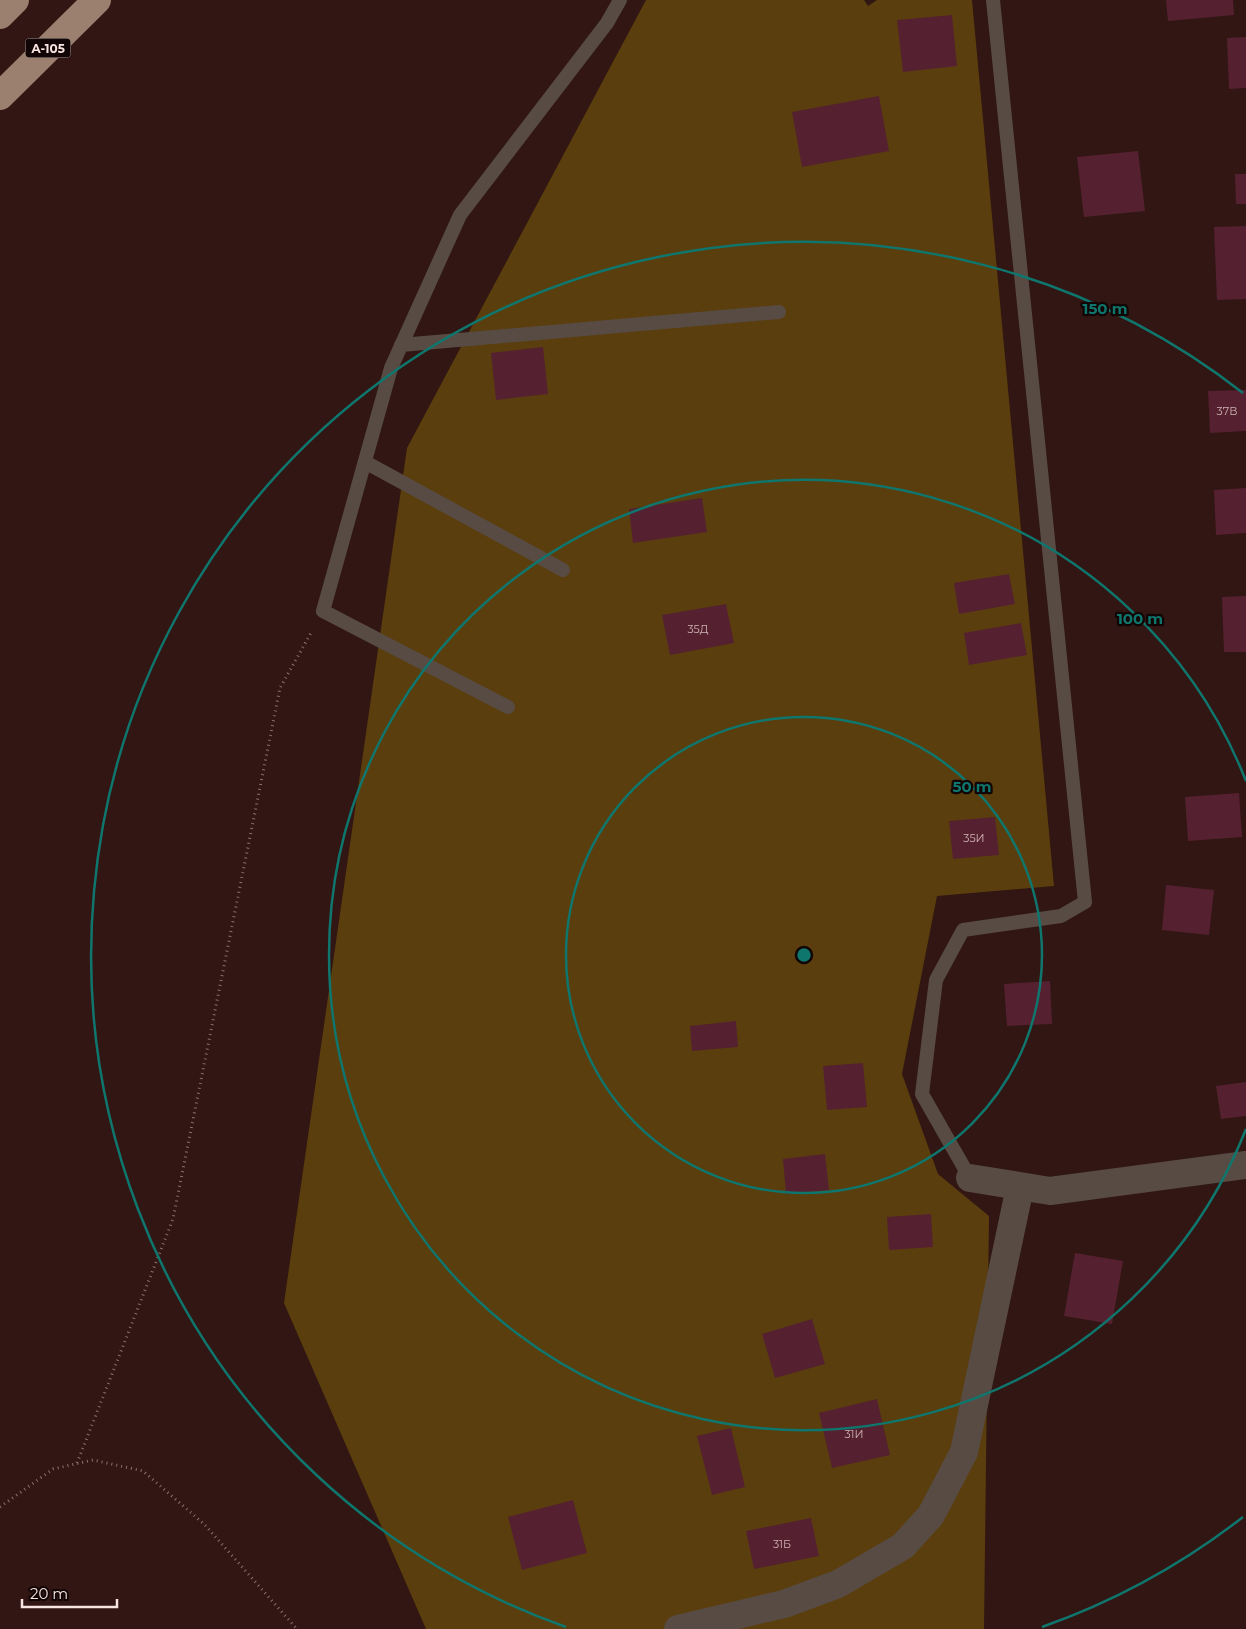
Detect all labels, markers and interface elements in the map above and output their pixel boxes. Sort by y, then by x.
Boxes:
road number: А-105 [26,38,70,58]
text: 150 m [1083,299,1127,318]
house number: 37В [1217,404,1237,418]
text: 100 m [1117,609,1163,628]
house number: 35Д [687,622,709,636]
text: 50 m [952,777,992,796]
house number: 35И [963,831,985,845]
centre of rings [795,946,813,964]
house number: 31И [844,1427,864,1441]
house number: 31Б [773,1537,791,1551]
scale bar [22,1576,118,1608]
text: 20 m [30,1584,68,1603]

